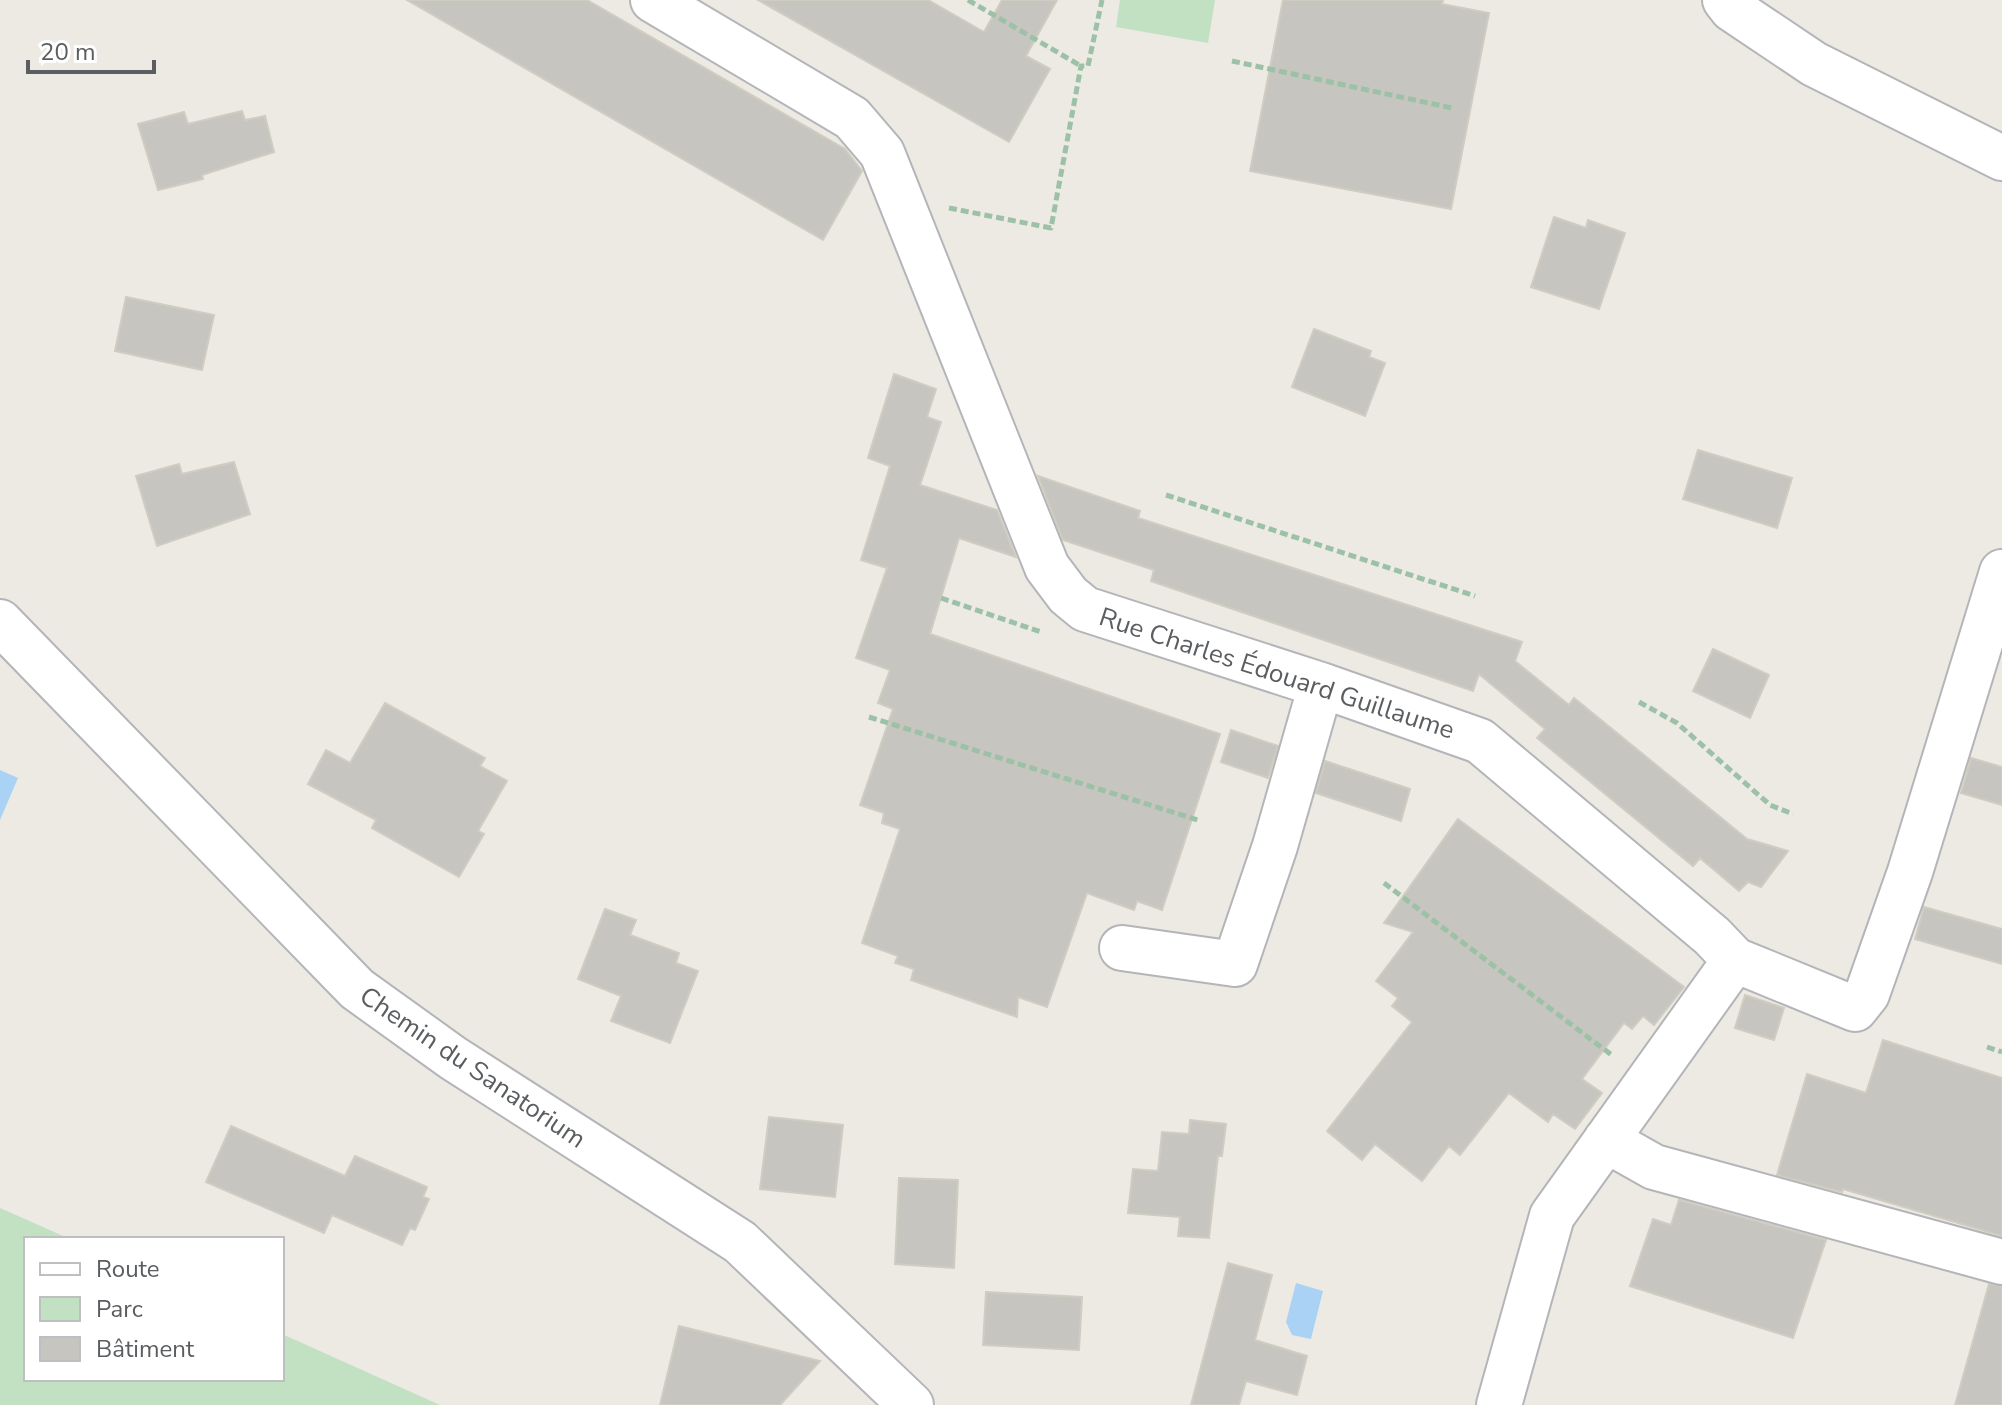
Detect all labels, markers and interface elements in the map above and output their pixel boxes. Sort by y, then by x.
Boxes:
scale bar [28,24,154,74]
text: 20 m [40,36,96,68]
street label: Rue Charles Édouard Guillaume [1095,599,1459,748]
street label: Chemin du Sanatorium [353,978,593,1156]
legend [24,1237,284,1381]
text: Route [96,1253,160,1285]
text: Parc [96,1293,143,1325]
text: Bâtiment [96,1333,195,1365]

